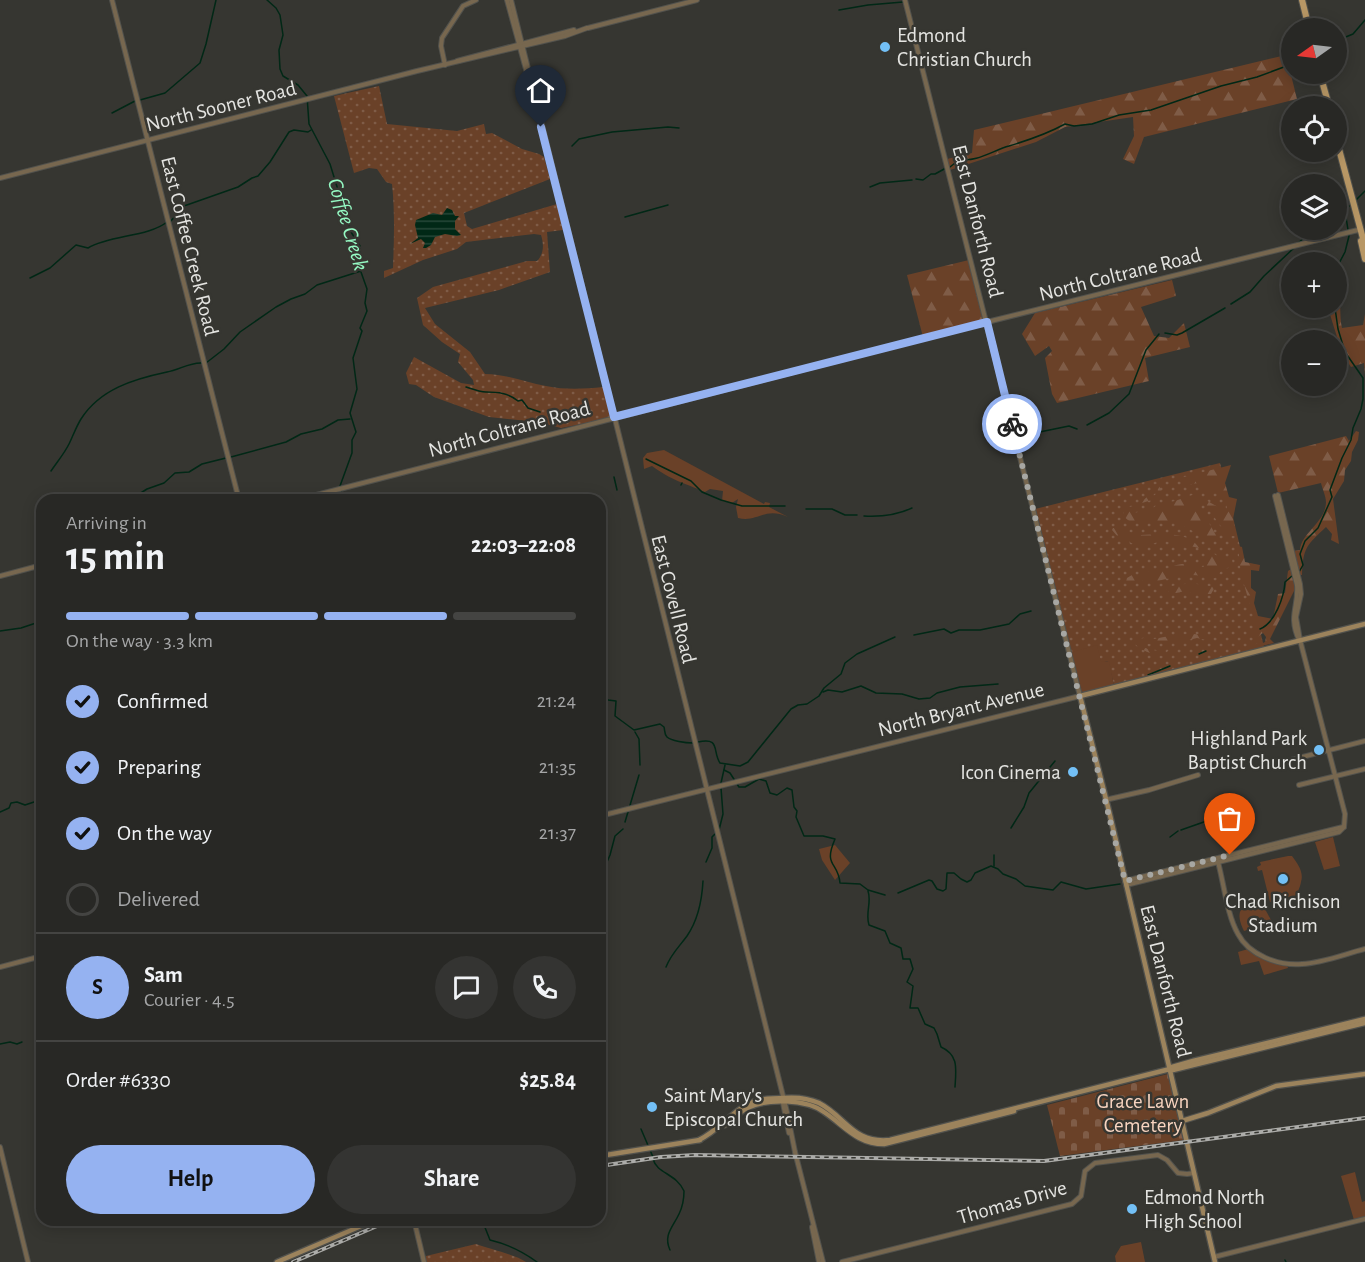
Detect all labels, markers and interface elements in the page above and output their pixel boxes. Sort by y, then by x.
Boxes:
north arrow [1281,18,1347,84]
map controls [1281,18,1347,396]
place label: Edmond Christian Church [897,25,1032,70]
marker: Edmond Christian Church [878,40,892,54]
pin [515,65,566,127]
icon: home [524,74,557,107]
street label: North Sooner Road [144,78,299,135]
button: locate [1281,96,1347,162]
street label: East Danforth Road [948,143,1007,300]
street label: East Coffee Creek Road [157,154,222,338]
button: layers [1281,174,1347,240]
water label: Coffee Creek [324,175,372,273]
street label: North Coltrane Road [1037,244,1204,305]
button: + [1281,252,1347,318]
button: − [1281,330,1347,396]
courier [982,394,1042,454]
street label: North Coltrane Road [426,398,592,461]
icon: bike [996,408,1029,441]
text: Arriving in [66,513,147,533]
street label: East Covell Road [647,533,700,666]
text: 22:03–22:08 [471,534,576,556]
text: 15 min [66,538,165,577]
text: On the way · 3.3 km [66,631,213,651]
street label: North Bryant Avenue [876,679,1046,740]
icon: check [66,685,99,718]
text: Confirmed [117,690,208,712]
text: 21:24 [537,691,576,711]
place label: Highland Park Baptist Church [1188,728,1307,773]
marker: Highland Park Baptist Church [1312,743,1326,757]
icon: check [66,751,99,784]
text: Preparing [117,756,201,778]
text: 21:35 [539,757,576,777]
place label: Icon Cinema [960,762,1061,783]
marker: Icon Cinema [1066,765,1080,779]
pin [1204,793,1255,855]
icon: bag [1213,802,1246,835]
icon: check [66,817,99,850]
text: On the way [117,822,212,844]
text: 21:37 [539,823,576,843]
marker: Chad Richison Stadium [1276,872,1290,886]
text: Delivered [117,888,200,910]
place label: Chad Richison Stadium [1225,891,1341,936]
street label: East Danforth Road [1136,903,1195,1060]
button: chat [435,956,498,1019]
button: phone [513,956,576,1019]
text: Sam [144,964,183,986]
text: S [92,976,103,998]
text: Courier · 4.5 [144,990,235,1010]
text: Order #6330 [66,1069,171,1091]
text: $25.84 [519,1069,576,1091]
place label: Saint Mary's Episcopal Church [664,1085,803,1130]
park label: Grace Lawn Cemetery [1097,1091,1189,1136]
marker: Saint Mary's Episcopal Church [645,1100,659,1114]
button: Help [66,1145,315,1214]
button: Share [327,1145,576,1214]
street label: Thomas Drive [955,1177,1069,1228]
place label: Edmond North High School [1144,1187,1265,1232]
marker: Edmond North High School [1125,1202,1139,1216]

